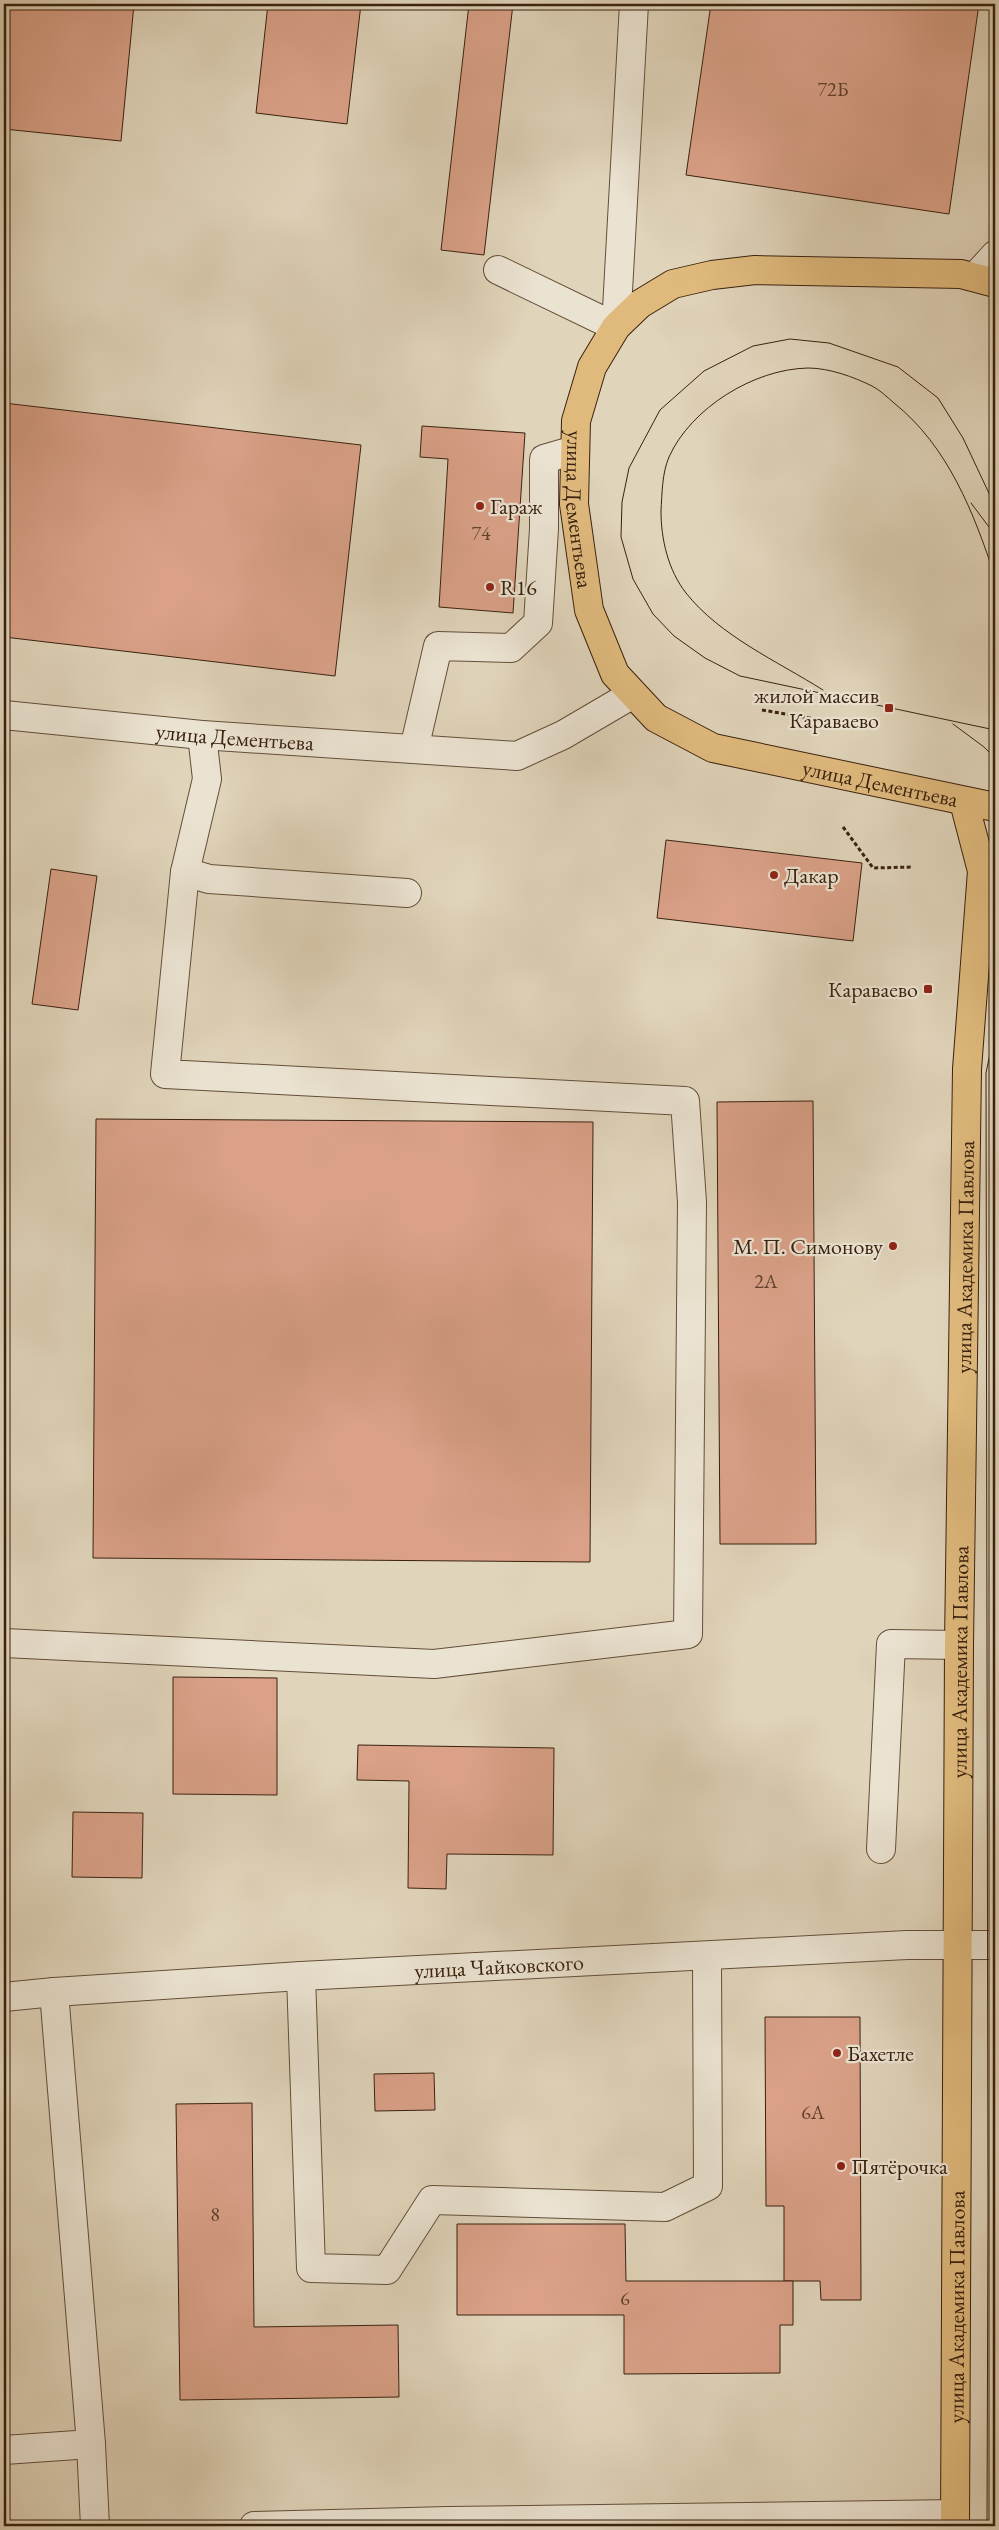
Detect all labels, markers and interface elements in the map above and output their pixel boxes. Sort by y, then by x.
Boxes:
house number: 72Б [818,76,849,102]
street label: улица Дементьева [559,430,600,590]
place label: Гараж [490,492,543,521]
marker: Гараж [474,500,486,512]
house number: 74 [471,520,491,546]
place label: R16 [500,573,537,602]
marker: R16 [484,581,496,593]
place label: жилой массив Караваево [754,681,879,735]
marker: жилой массив Караваево [883,702,895,714]
street label: улица Дементьева [155,716,315,757]
street label: улица Дементьева [800,753,961,814]
place label: Дакар [784,861,839,890]
marker: Дакар [768,869,780,881]
place label: Караваево [828,975,918,1004]
marker: Караваево [922,983,934,995]
street label: улица Академика Павлова [949,1140,981,1374]
place label: М. П. Симонову [733,1232,883,1261]
marker: М. П. Симонову [887,1240,899,1252]
house number: 2А [754,1268,778,1294]
street label: улица Академика Павлова [944,1545,975,1779]
street label: улица Чайковского [414,1948,585,1985]
place label: Бахетле [847,2039,914,2068]
marker: Бахетле [831,2047,843,2059]
house number: 6А [801,2099,825,2125]
place label: Пятёрочка [851,2152,948,2181]
marker: Пятёрочка [835,2160,847,2172]
street label: улица Академика Павлова [941,2190,972,2424]
house number: 8 [210,2201,220,2227]
house number: 6 [620,2285,630,2311]

